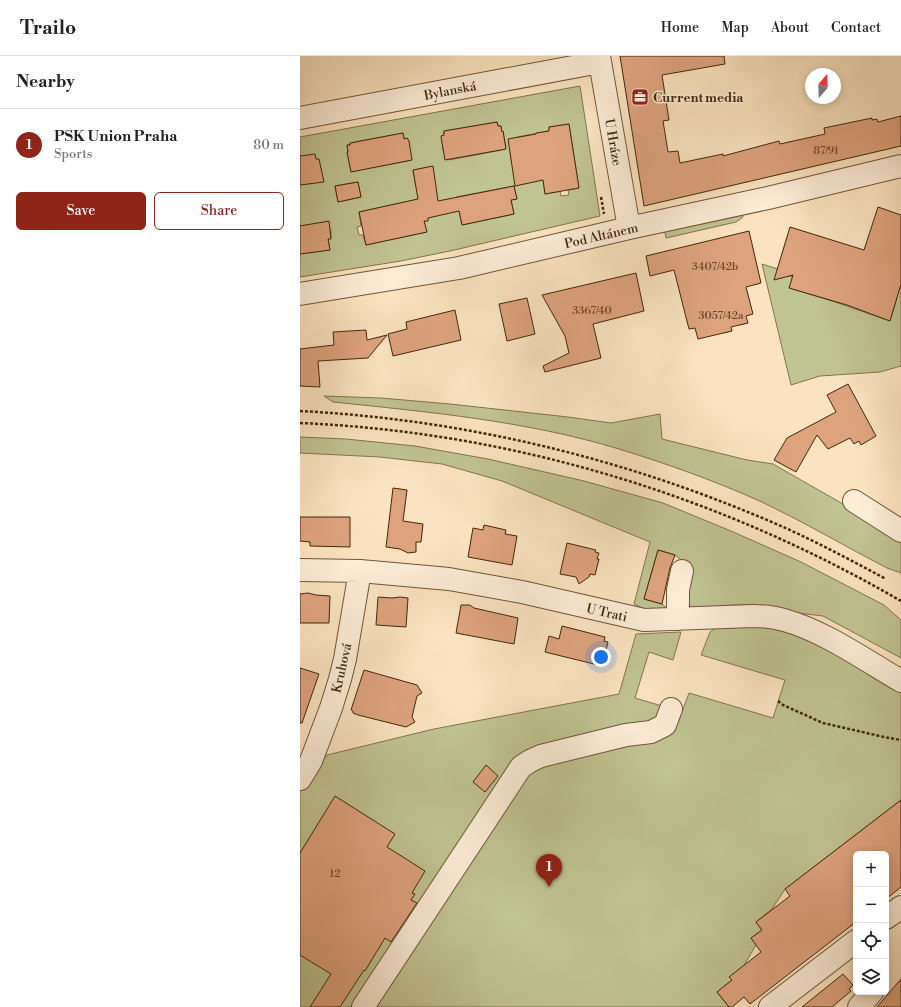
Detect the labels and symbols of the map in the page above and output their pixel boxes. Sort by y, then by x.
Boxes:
north arrow [805,68,841,104]
street label: Bylanská [422,78,478,104]
office icon: Current media [630,87,650,107]
place label: Current media [653,90,744,106]
street label: U Hráze [601,117,625,167]
house number: 87/91 [813,144,839,158]
street label: Pod Altánem [563,220,640,252]
house number: 3407/42b [692,260,738,274]
house number: 3367/40 [572,304,612,318]
house number: 3057/42a [698,309,744,323]
street label: U Trati [585,600,629,625]
street label: Kruhová [328,641,356,695]
your location [591,647,611,667]
pin: 1 [536,854,562,887]
house number: 12 [329,867,341,881]

